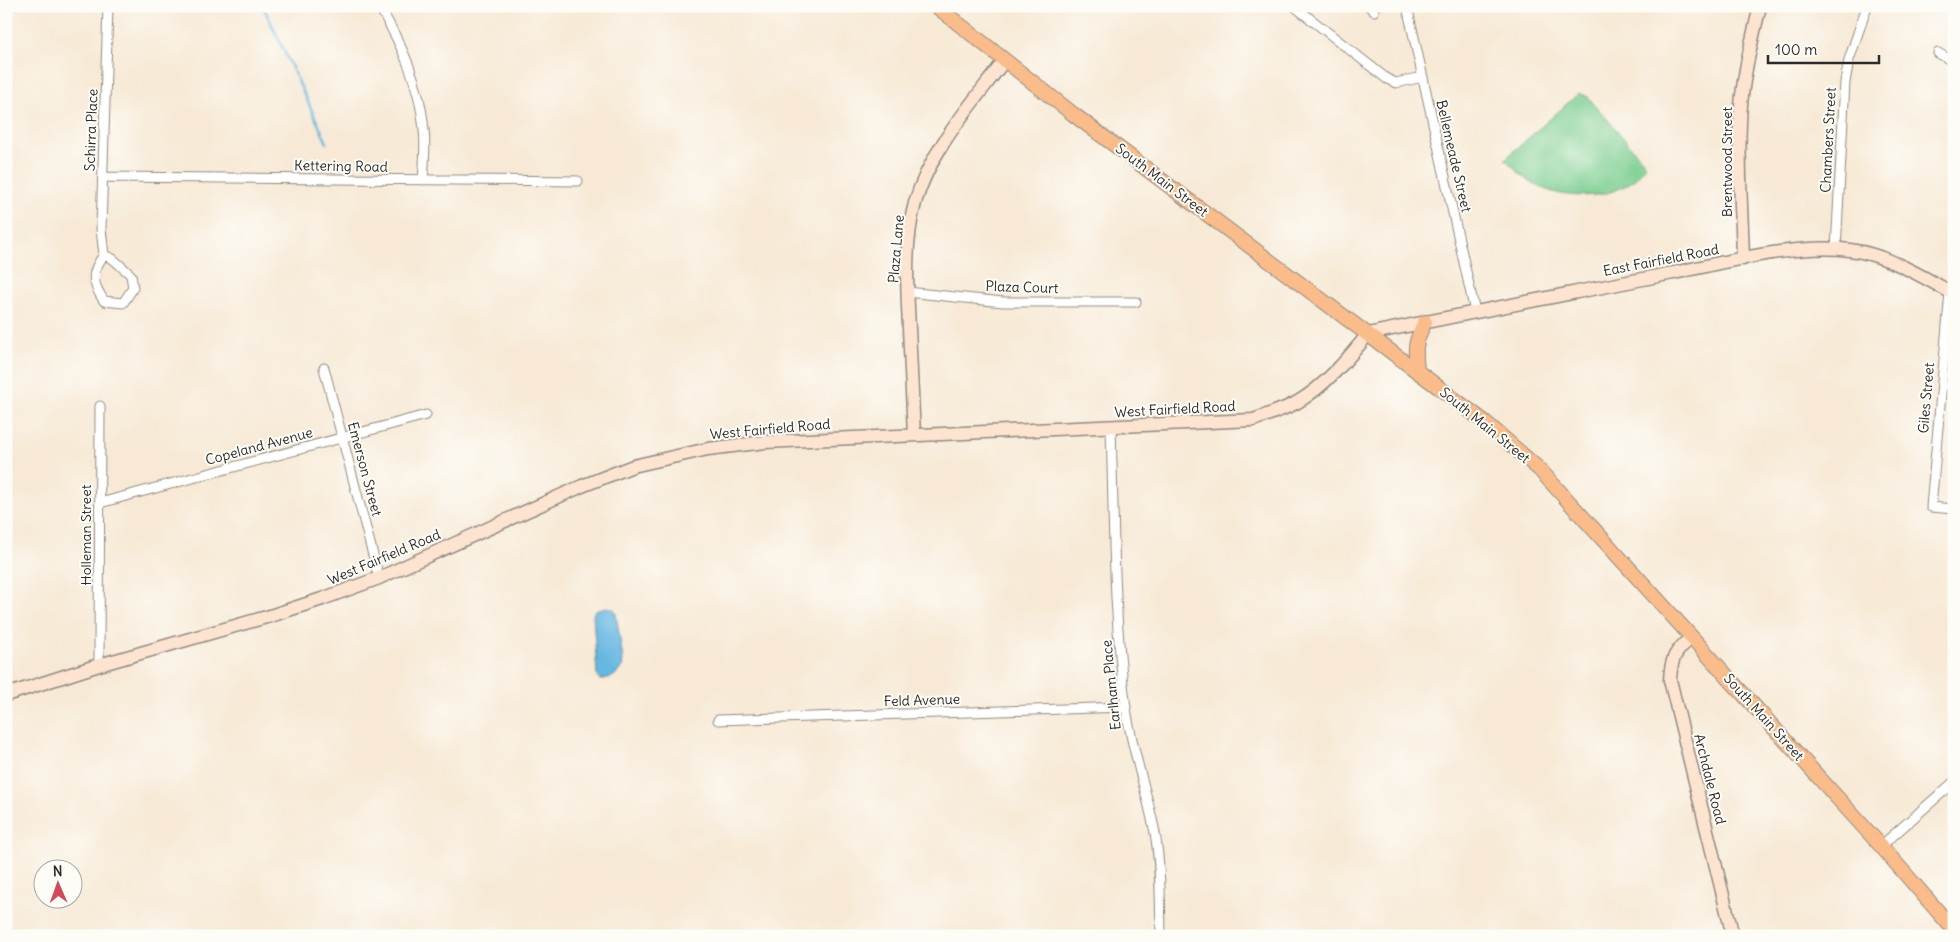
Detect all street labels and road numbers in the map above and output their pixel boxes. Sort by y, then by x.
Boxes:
street label: Chambers Street [1816,87,1840,193]
street label: Schirra Place [81,88,101,172]
street label: Bellemeade Street [1432,98,1476,214]
street label: Brentwood Street [1718,107,1736,217]
street label: South Main Street [1112,139,1212,221]
street label: Kettering Road [294,156,388,176]
street label: Plaza Lane [884,214,908,284]
street label: East Fairfield Road [1602,240,1720,280]
street label: Plaza Court [985,277,1059,297]
street label: Giles Street [1914,362,1938,434]
street label: South Main Street [1436,383,1534,467]
street label: West Fairfield Road [1114,397,1236,421]
street label: West Fairfield Road [709,415,831,443]
street label: Emerson Street [344,420,386,518]
street label: Copeland Avenue [203,423,315,469]
street label: Holleman Street [77,484,95,585]
street label: West Fairfield Road [325,525,443,589]
street label: Earlham Place [1097,639,1125,731]
street label: South Main Street [1720,670,1808,765]
street label: Feld Avenue [884,690,960,710]
street label: Archdale Road [1690,732,1730,826]

